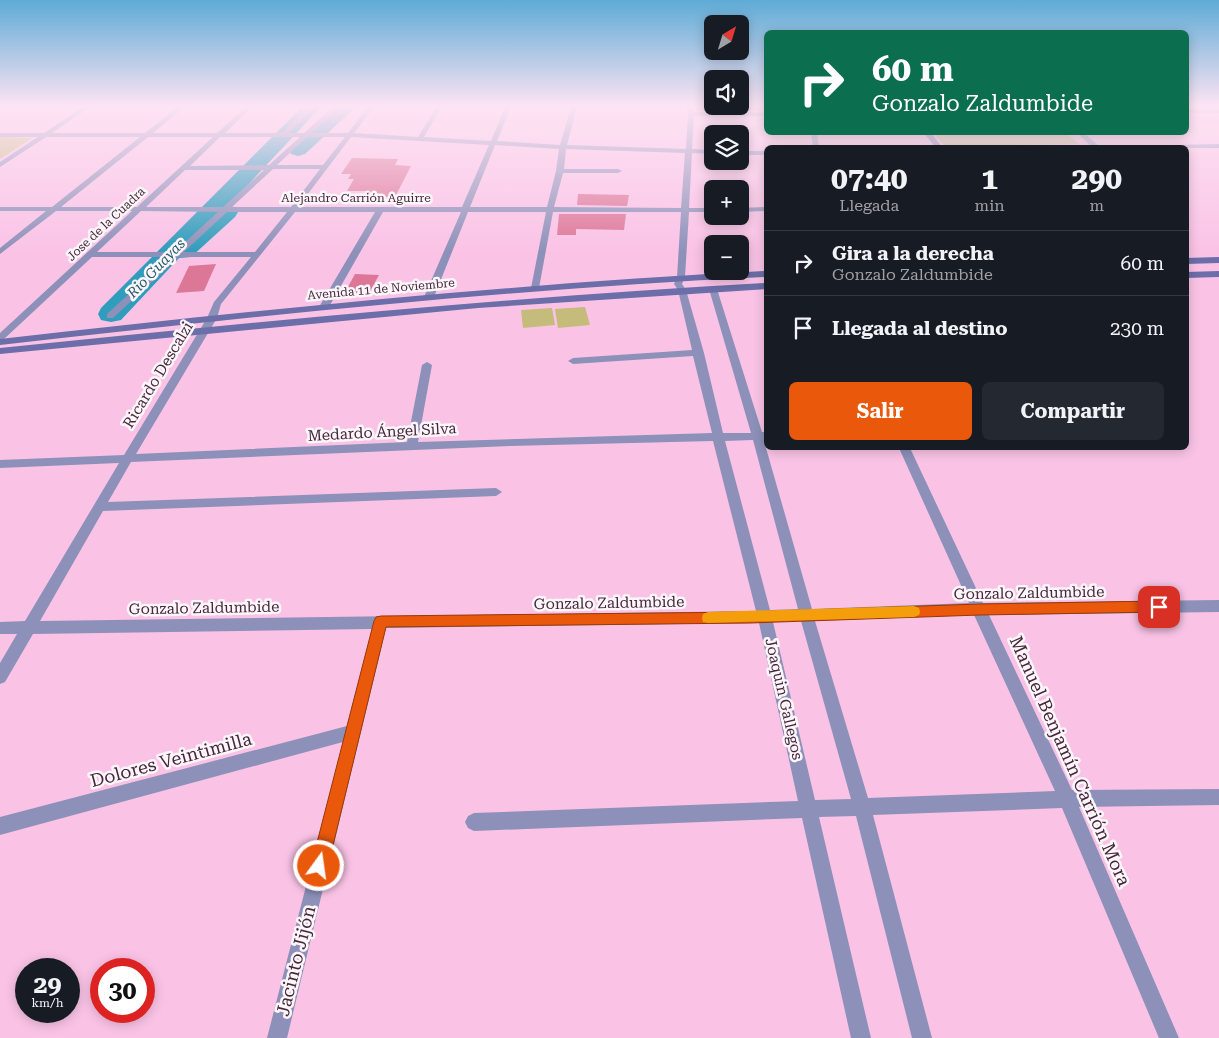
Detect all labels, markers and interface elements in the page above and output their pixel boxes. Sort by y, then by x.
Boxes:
north arrow [704,15,749,60]
map controls [704,15,749,280]
text: 60 m [872,49,954,90]
icon: right [789,50,854,115]
button: sound [704,70,749,115]
text: Gonzalo Zaldumbide [872,91,1093,116]
button: layers [704,125,749,170]
text: 07:40 [831,161,908,196]
text: 1 [981,161,998,196]
text: 290 [1072,161,1122,196]
button: + [704,180,749,225]
street label: Jose de la Cuadra [64,184,148,264]
street label: Alejandro Carrión Aguirre [281,191,431,205]
text: Llegada [839,196,899,215]
text: min [975,196,1005,215]
text: m [1089,196,1104,215]
water label: Rio Guayas [123,235,188,302]
button: − [704,235,749,280]
text: Gira a la derecha [832,242,994,265]
icon: right [789,249,817,277]
text: 60 m [1121,252,1164,275]
text: Gonzalo Zaldumbide [832,265,993,284]
street label: Avenida 11 de Noviembre [307,276,456,302]
icon: arrive [789,314,817,342]
text: Llegada al destino [832,317,1008,340]
text: 230 m [1110,317,1164,340]
street label: Ricardo Descalzi [119,319,197,431]
button: Salir [789,382,972,440]
button: Compartir [982,382,1164,440]
street label: Medardo Ángel Silva [307,419,457,445]
street label: Gonzalo Zaldumbide [954,583,1104,603]
pin [1138,586,1180,628]
street label: Gonzalo Zaldumbide [534,593,684,613]
icon: arrive [1145,593,1173,621]
street label: Gonzalo Zaldumbide [129,598,279,618]
street label: Manuel Benjamín Carrión Mora [1006,632,1135,889]
street label: Joaquin Gallegos [761,636,807,762]
street label: Dolores Veintimilla [88,728,254,791]
position arrow [292,839,344,891]
street label: Jacinto Jijón [272,903,319,1018]
speed limit sign: 30 [90,958,155,1023]
text: 29 [33,970,62,999]
text: km/h [31,996,64,1010]

